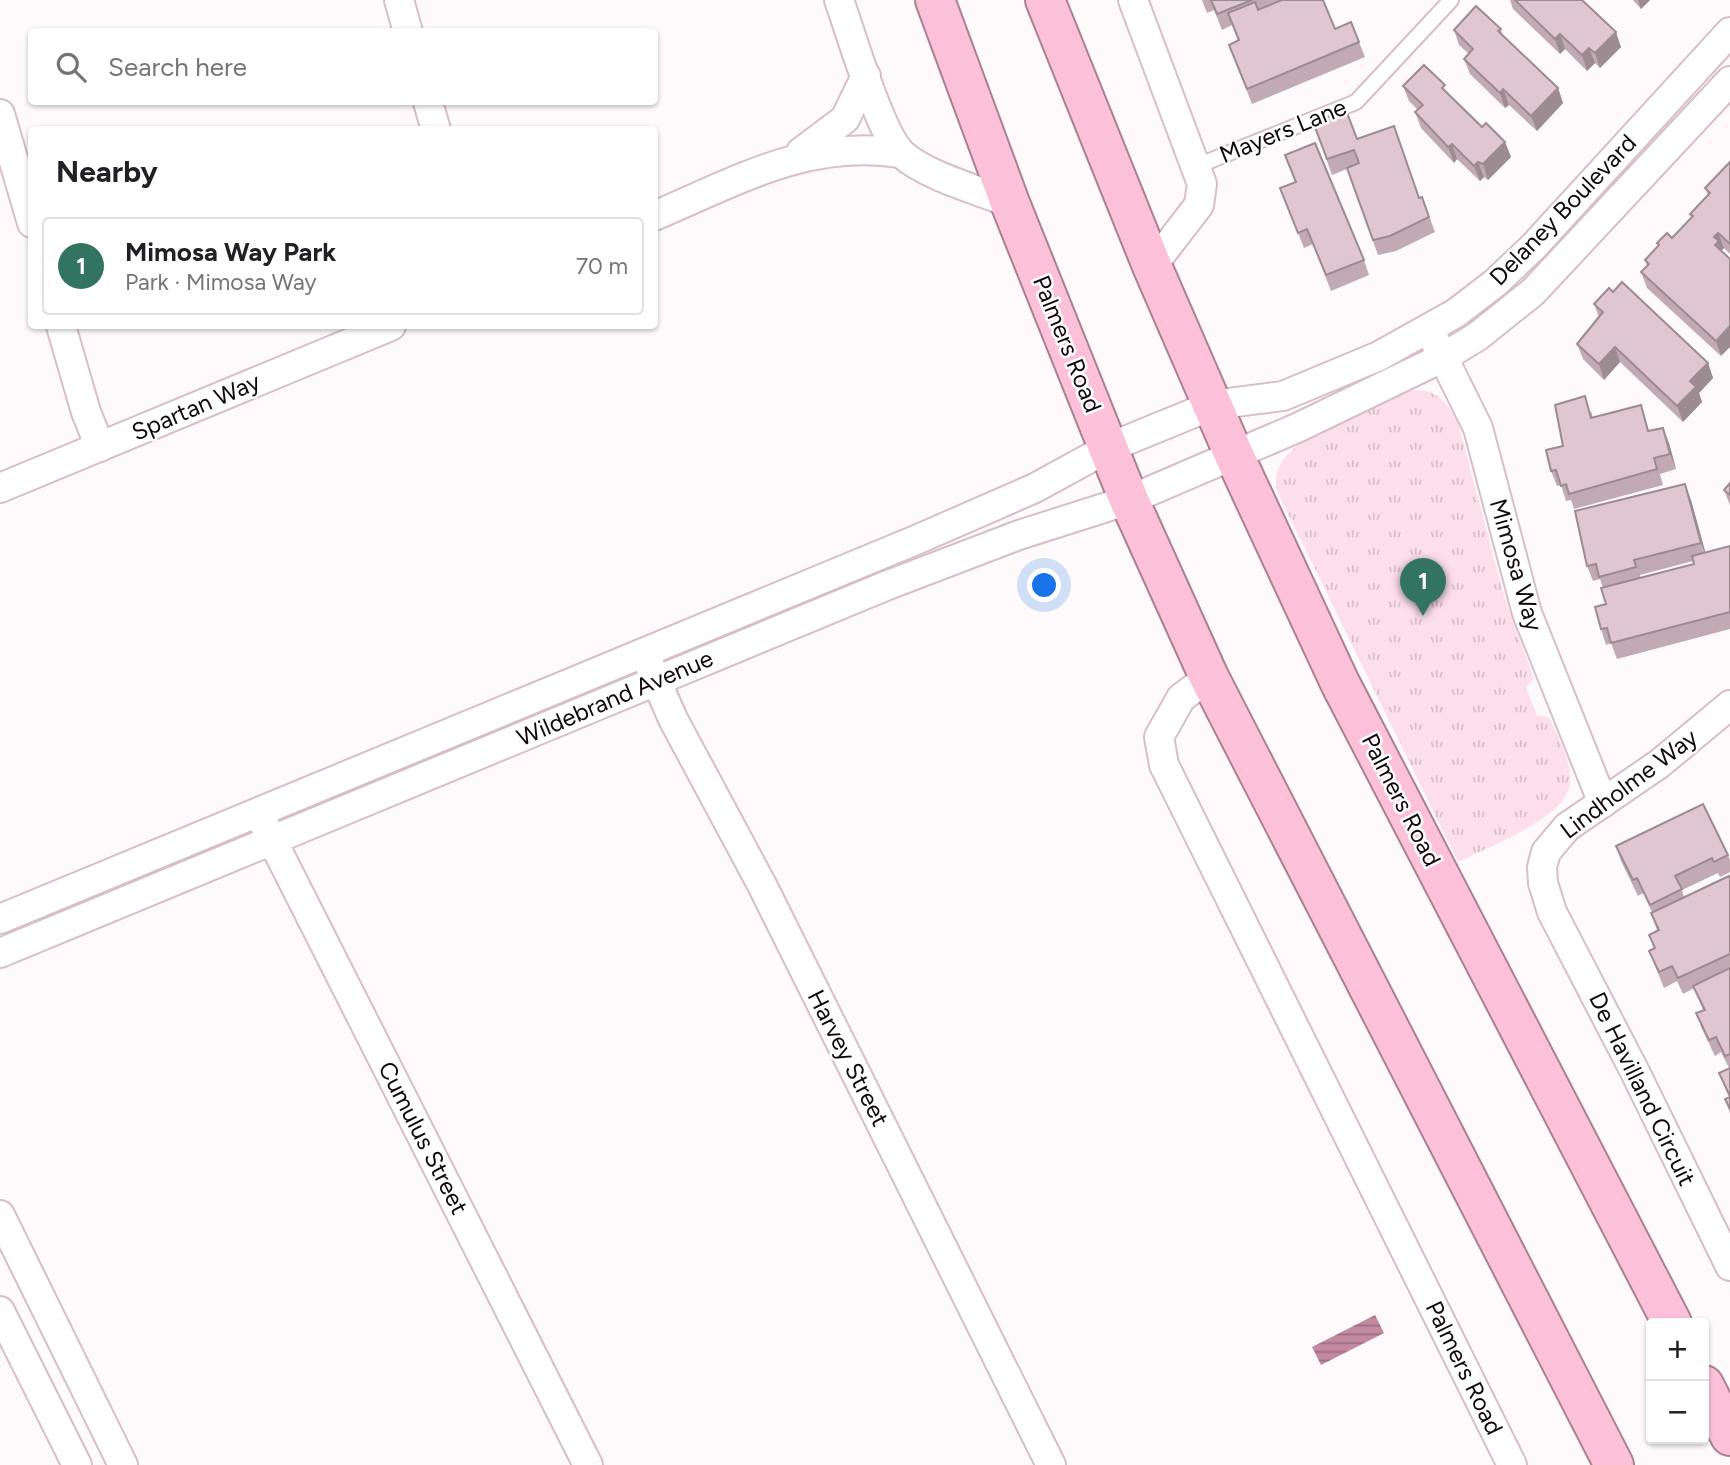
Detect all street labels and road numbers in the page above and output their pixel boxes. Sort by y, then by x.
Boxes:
street label: Mayers Lane [1215,92,1350,169]
street label: Delaney Boulevard [1483,128,1642,291]
street label: Palmers Road [1027,271,1108,417]
street label: Spartan Way [127,366,265,447]
street label: Mimosa Way [1484,495,1549,635]
street label: Wildebrand Avenue [512,643,717,752]
street label: Lindholme Way [1554,722,1703,845]
street label: Palmers Road [1356,729,1447,871]
street label: Harvey Street [802,985,895,1131]
street label: De Havilland Circuit [1583,987,1702,1190]
street label: Cumulus Street [373,1057,474,1219]
street label: Palmers Road [1420,1296,1509,1439]

